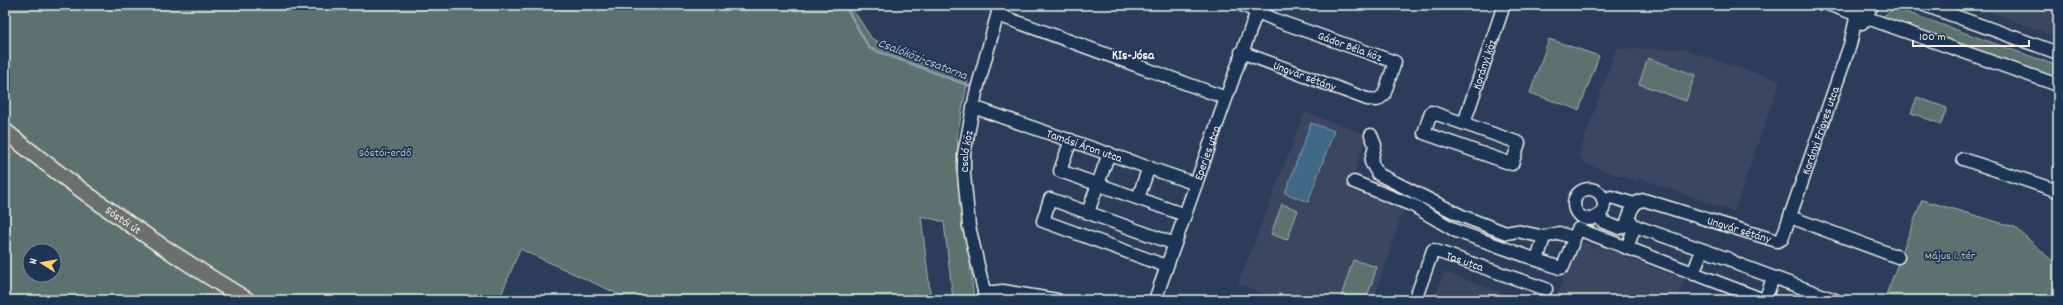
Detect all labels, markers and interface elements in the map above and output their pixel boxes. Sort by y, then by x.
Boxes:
scale bar [1913,22,2029,48]
street label: Gádor Béla köz [1315,28,1384,67]
text: 100 m [1919,29,1946,46]
water label: Csalóközi-csatorna [875,35,970,86]
street label: Korányi köz [1469,37,1502,92]
district label: KIs-Jósa [1112,47,1155,66]
street label: Ungvár sétány [1270,58,1339,97]
street label: Korányi Frigyes utca [1798,84,1845,177]
street label: Eperjes utca [1191,123,1226,183]
street label: Tamási Áron utca [1044,126,1125,168]
street label: Csaló köz [957,129,979,172]
park label: Sóstói-erdő [359,145,412,162]
street label: Sóstói út [101,203,144,240]
street label: Ungvár sétány [1705,213,1774,249]
north arrow [22,243,62,283]
street label: Tas utca [1444,248,1486,277]
park label: Május 1. tér [1925,248,1976,265]
text: N [26,257,43,266]

